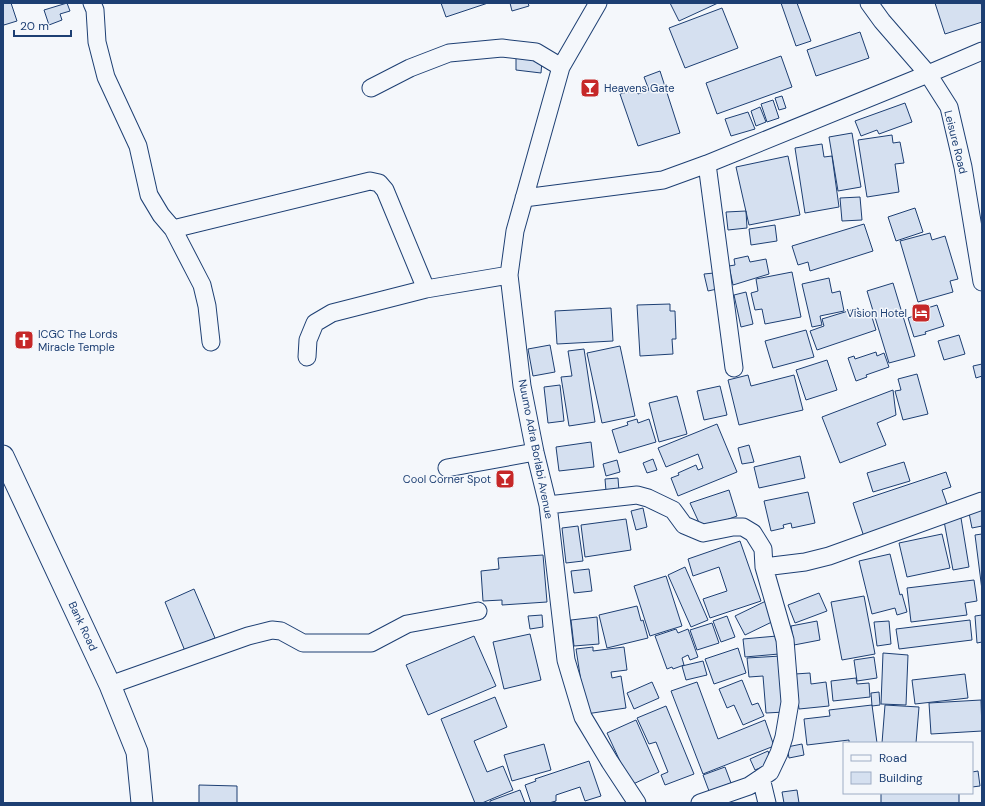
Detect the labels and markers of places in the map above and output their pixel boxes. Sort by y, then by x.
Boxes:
bar icon: Heavens Gate [579,77,601,99]
place label: Heavens Gate [604,81,675,95]
hotel icon: Vision Hotel [910,302,932,324]
place label: Vision Hotel [846,306,907,320]
place label: ICGC The Lords Miracle Temple [38,327,118,354]
church icon: ICGC The Lords Miracle Temple [13,329,35,351]
bar icon: Cool Corner Spot [494,468,516,490]
place label: Cool Corner Spot [403,472,491,486]

